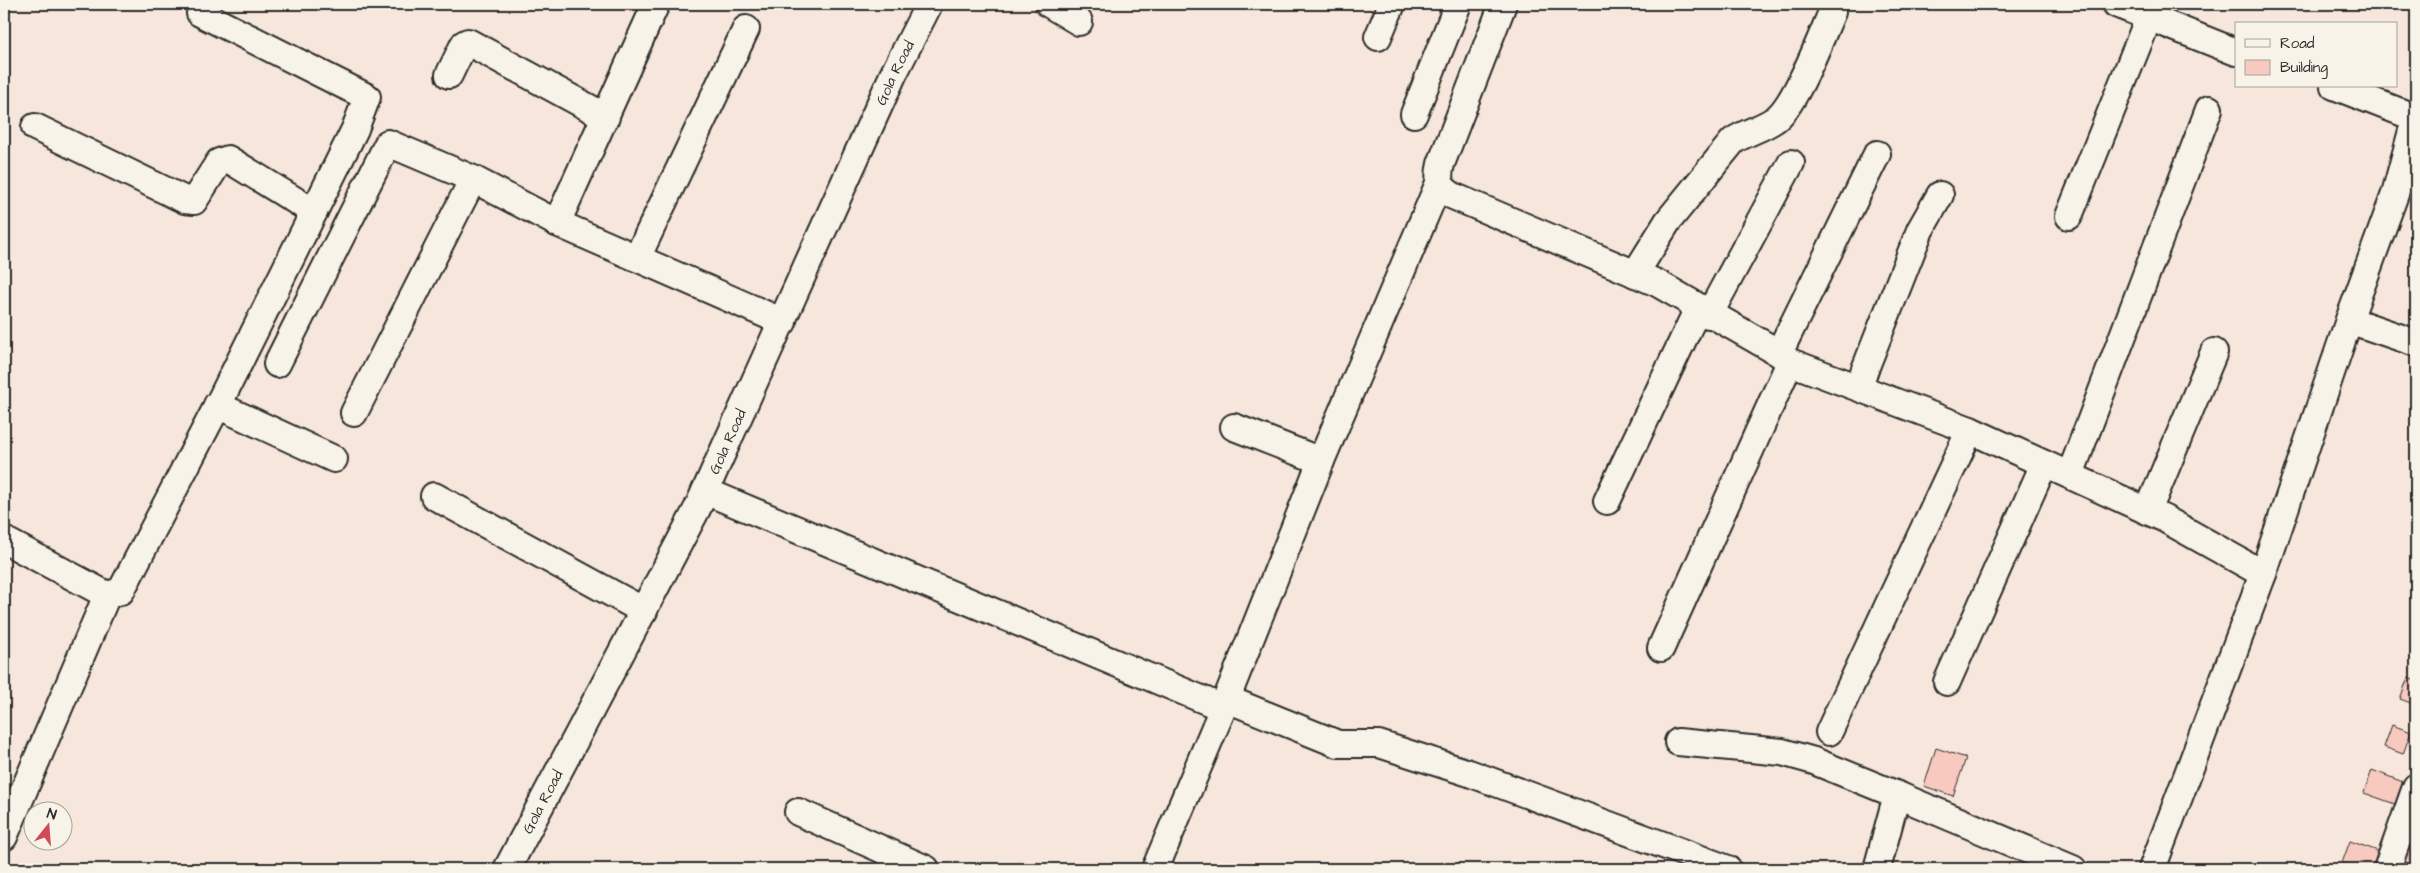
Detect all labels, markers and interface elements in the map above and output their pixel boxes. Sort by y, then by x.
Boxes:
legend [2235,22,2398,88]
text: Road [2280,33,2315,54]
street label: Gola Road [870,37,919,108]
text: Building [2280,57,2328,79]
street label: Gola Road [704,405,751,478]
street label: Gola Road [517,766,568,837]
north arrow [22,800,72,850]
text: N [44,804,59,825]

